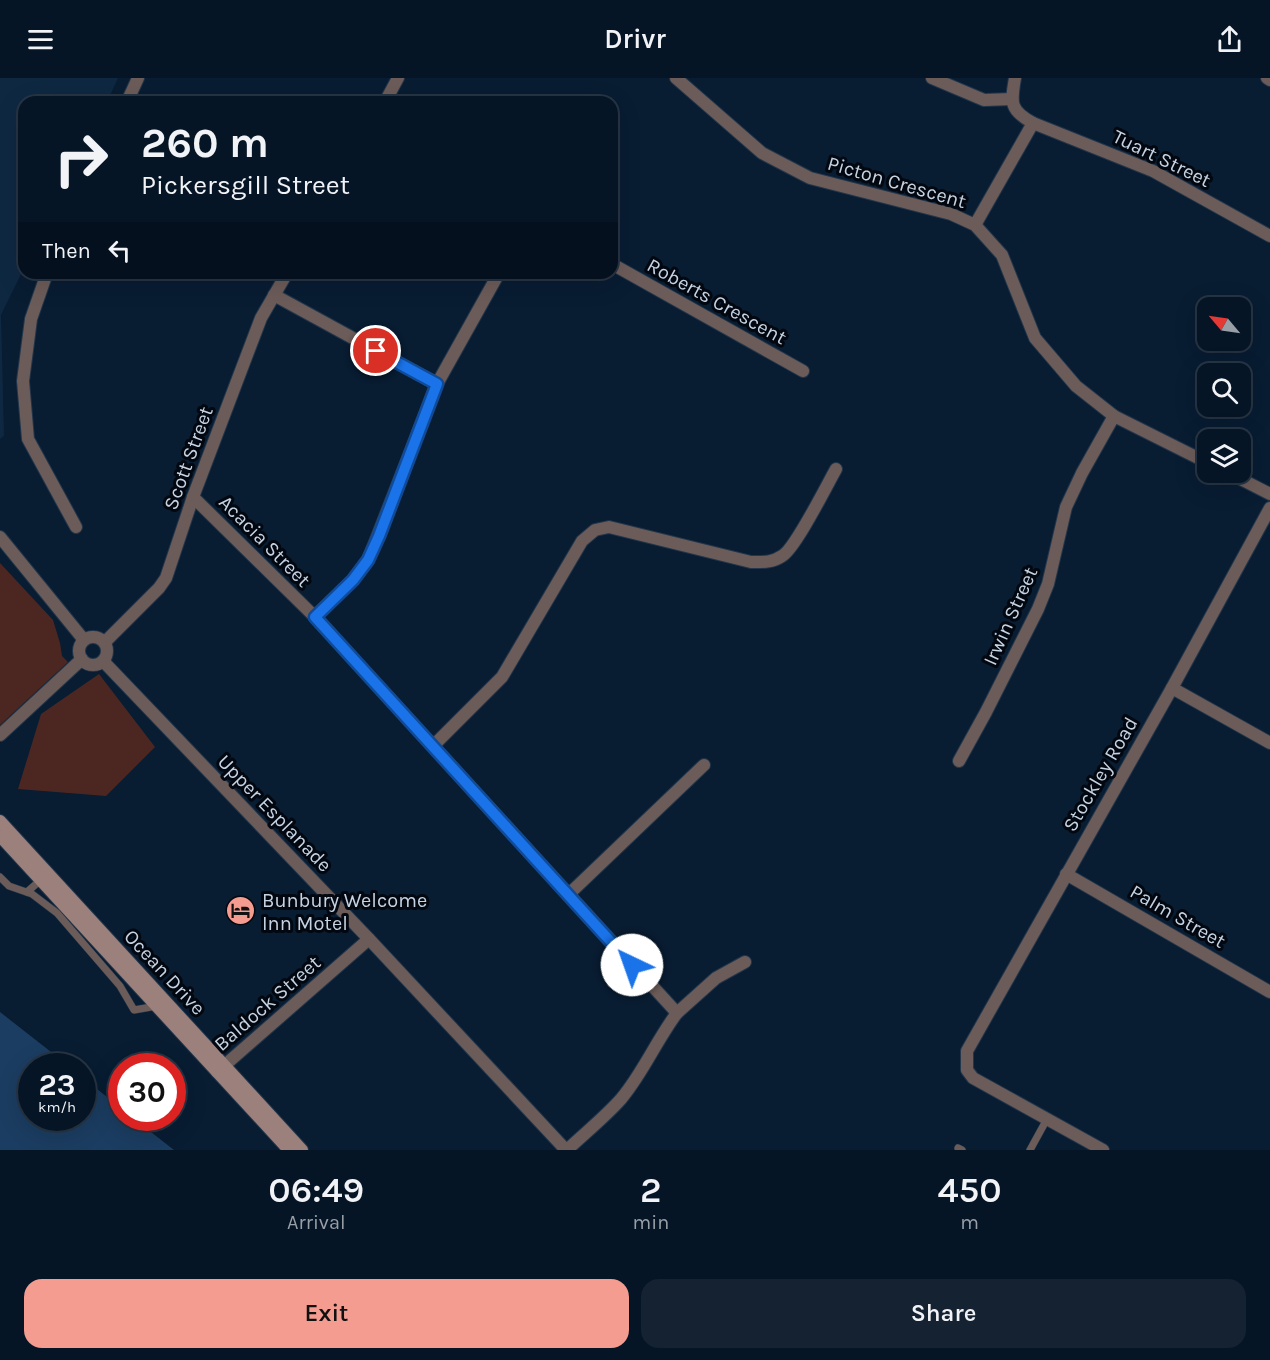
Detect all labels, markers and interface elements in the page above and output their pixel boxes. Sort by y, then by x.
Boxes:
icon: menu [24,23,57,56]
text: Drivr [604,23,666,55]
icon: share [1213,23,1246,56]
text: 260 m [141,118,269,168]
icon: right [42,120,120,198]
street label: Tuart Street [1109,125,1215,192]
street label: Picton Crescent [825,152,969,213]
text: Pickersgill Street [141,169,350,201]
icon: left [103,234,136,267]
text: Then [42,238,91,264]
street label: Roberts Crescent [643,254,791,349]
north arrow [1197,297,1251,351]
map controls [1197,297,1251,483]
pin [350,325,401,376]
icon: arrive [359,334,392,367]
button: search [1197,363,1251,417]
street label: Scott Street [159,403,218,513]
button: layers [1197,429,1251,483]
street label: Acacia Street [214,491,315,592]
street label: Irwin Street [979,563,1043,669]
street label: Stockley Road [1058,713,1142,835]
street label: Upper Esplanade [213,750,336,877]
street label: Palm Street [1126,880,1230,953]
place label: Bunbury Welcome Inn Motel [262,889,427,935]
hotel icon: Bunbury Welcome Inn Motel [225,895,257,927]
street label: Ocean Drive [119,925,210,1020]
position arrow [600,933,664,997]
street label: Baldock Street [210,951,325,1056]
speed limit sign: 30 [108,1053,186,1131]
text: 23 [39,1067,75,1103]
text: km/h [38,1098,76,1116]
text: 06:49 [268,1169,364,1211]
text: 2 [640,1169,662,1211]
text: 450 [938,1169,1002,1211]
text: Arrival [287,1211,346,1234]
text: min [632,1211,669,1234]
text: m [960,1211,979,1234]
button: Exit [24,1279,629,1348]
button: Share [641,1279,1246,1348]

